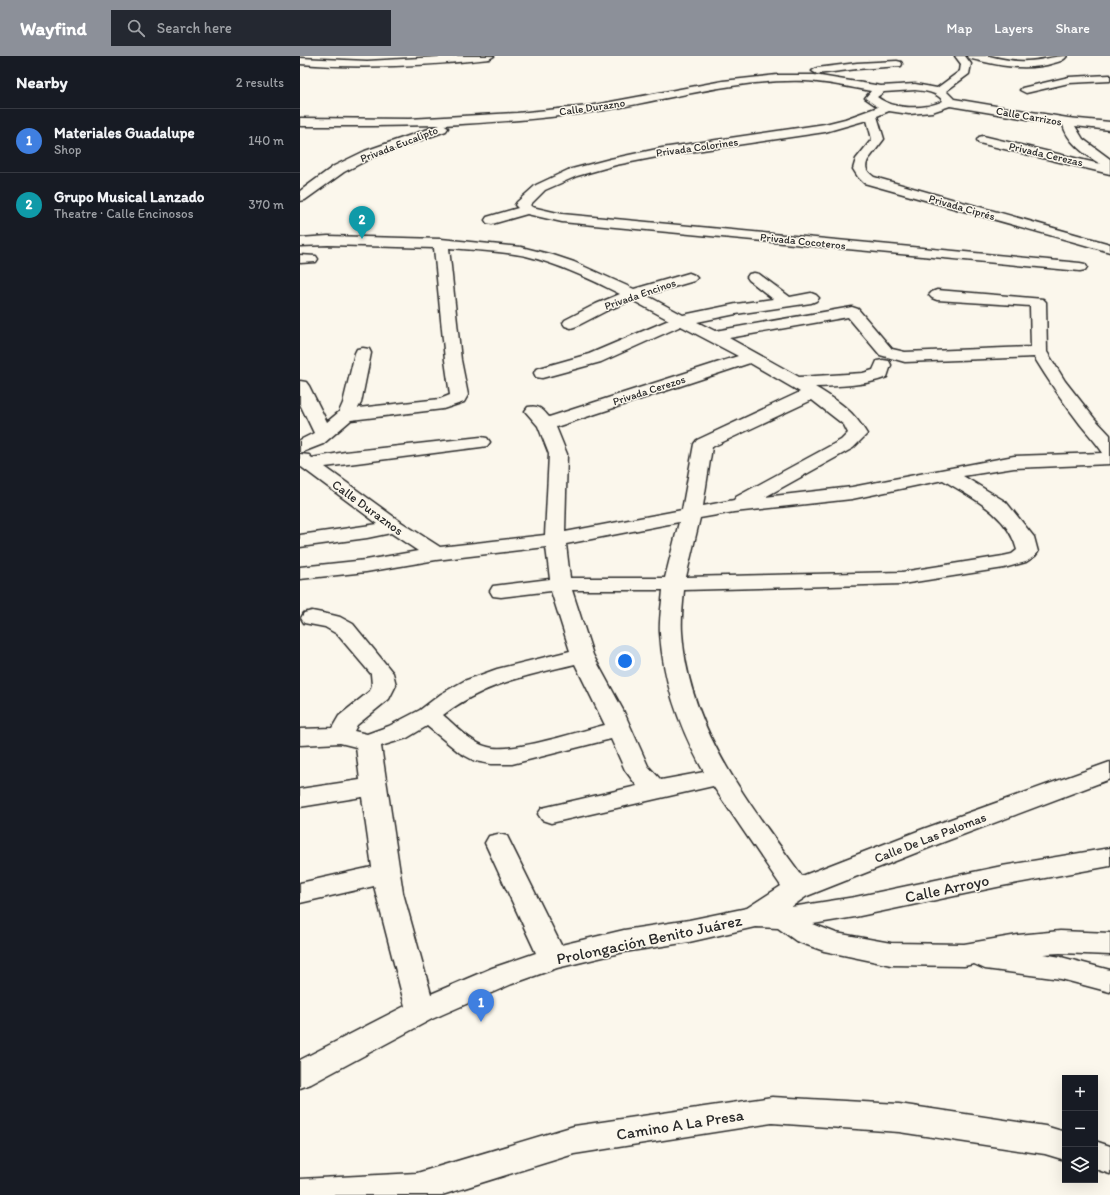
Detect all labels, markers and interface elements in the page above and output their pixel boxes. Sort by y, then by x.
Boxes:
search box [111,10,391,46]
text: Wayfind [20,17,87,40]
icon: search [125,17,147,39]
text: Search here [157,19,232,37]
text: Map [947,20,972,37]
text: Layers [994,20,1033,37]
text: Share [1055,20,1090,37]
text: Nearby [16,72,68,92]
text: 2 results [236,75,284,90]
street label: Calle Durazno [558,96,626,119]
street label: Calle Carrizos [995,104,1063,129]
text: Materiales Guadalupe [54,124,195,142]
street label: Privada Eucalipto [358,124,440,165]
text: 1 [26,133,32,148]
text: 140 m [248,133,284,148]
street label: Privada Colorines [655,135,739,160]
street label: Privada Cerezas [1008,140,1084,169]
text: Shop [54,142,81,157]
text: Grupo Musical Lanzado [54,188,204,206]
street label: Privada Ciprés [927,192,996,223]
text: 2 [26,197,32,212]
text: 370 m [249,197,284,212]
text: Theatre · Calle Encinosos [54,206,194,221]
pin: 2 [349,206,375,239]
street label: Privada Cocoteros [760,231,846,252]
street label: Privada Encinos [603,276,678,313]
street label: Privada Cerezos [611,373,687,408]
street label: Calle Duraznos [329,477,406,538]
your location [615,651,635,671]
street label: Calle De Las Palomas [872,809,988,866]
street label: Calle Arroyo [903,870,991,907]
street label: Prolongación Benito Juárez [555,910,744,968]
pin: 1 [468,989,494,1022]
map controls [1062,1075,1098,1183]
button: + [1062,1075,1098,1111]
street label: Camino A La Presa [615,1105,746,1144]
button: − [1062,1111,1098,1147]
button: layers [1062,1147,1098,1183]

